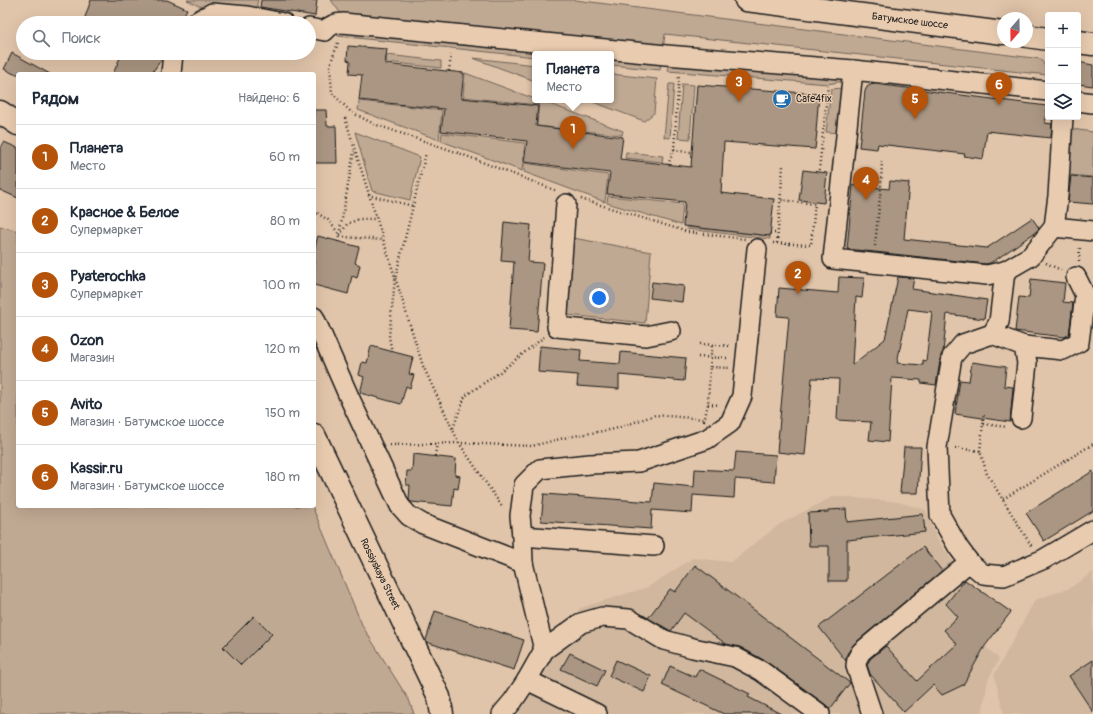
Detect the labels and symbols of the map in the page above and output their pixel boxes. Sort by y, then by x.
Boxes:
street label: Батумское шоссе [871,10,949,32]
north arrow [997,12,1033,48]
pin: 3 [726,69,752,102]
pin: 6 [986,72,1012,105]
pin: 5 [902,86,928,119]
cafe icon: Cafe4fix [771,88,793,110]
place label: Cafe4fix [796,93,832,105]
pin: 1 [560,116,586,149]
pin: 4 [853,167,879,200]
pin: 2 [785,261,811,294]
your location [589,288,609,308]
street label: Rossiyskaya Street [358,536,403,612]

